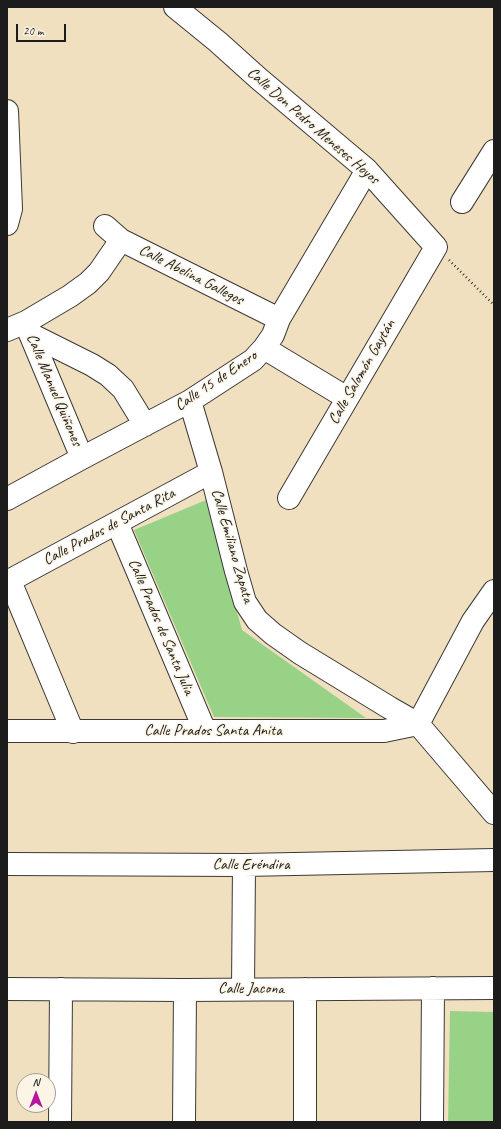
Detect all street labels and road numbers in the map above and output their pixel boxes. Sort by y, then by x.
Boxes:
street label: Calle Don Pedro Meneses Hoyos [243,63,383,189]
street label: Calle Abelina Gallegos [136,240,246,310]
street label: Calle Salomón Gaytán [324,316,400,428]
street label: Calle Manuel Quiñones [22,331,86,449]
street label: Calle 15 de Enero [171,346,261,416]
street label: Calle Prados de Santa Rita [40,484,178,570]
street label: Calle Emiliano Zapata [207,487,257,605]
street label: Calle Prados de Santa Julia [124,556,198,698]
street label: Calle Prados Santa Anita [144,721,282,741]
street label: Calle Eréndira [212,855,290,875]
street label: Calle Jacona [218,979,284,999]

